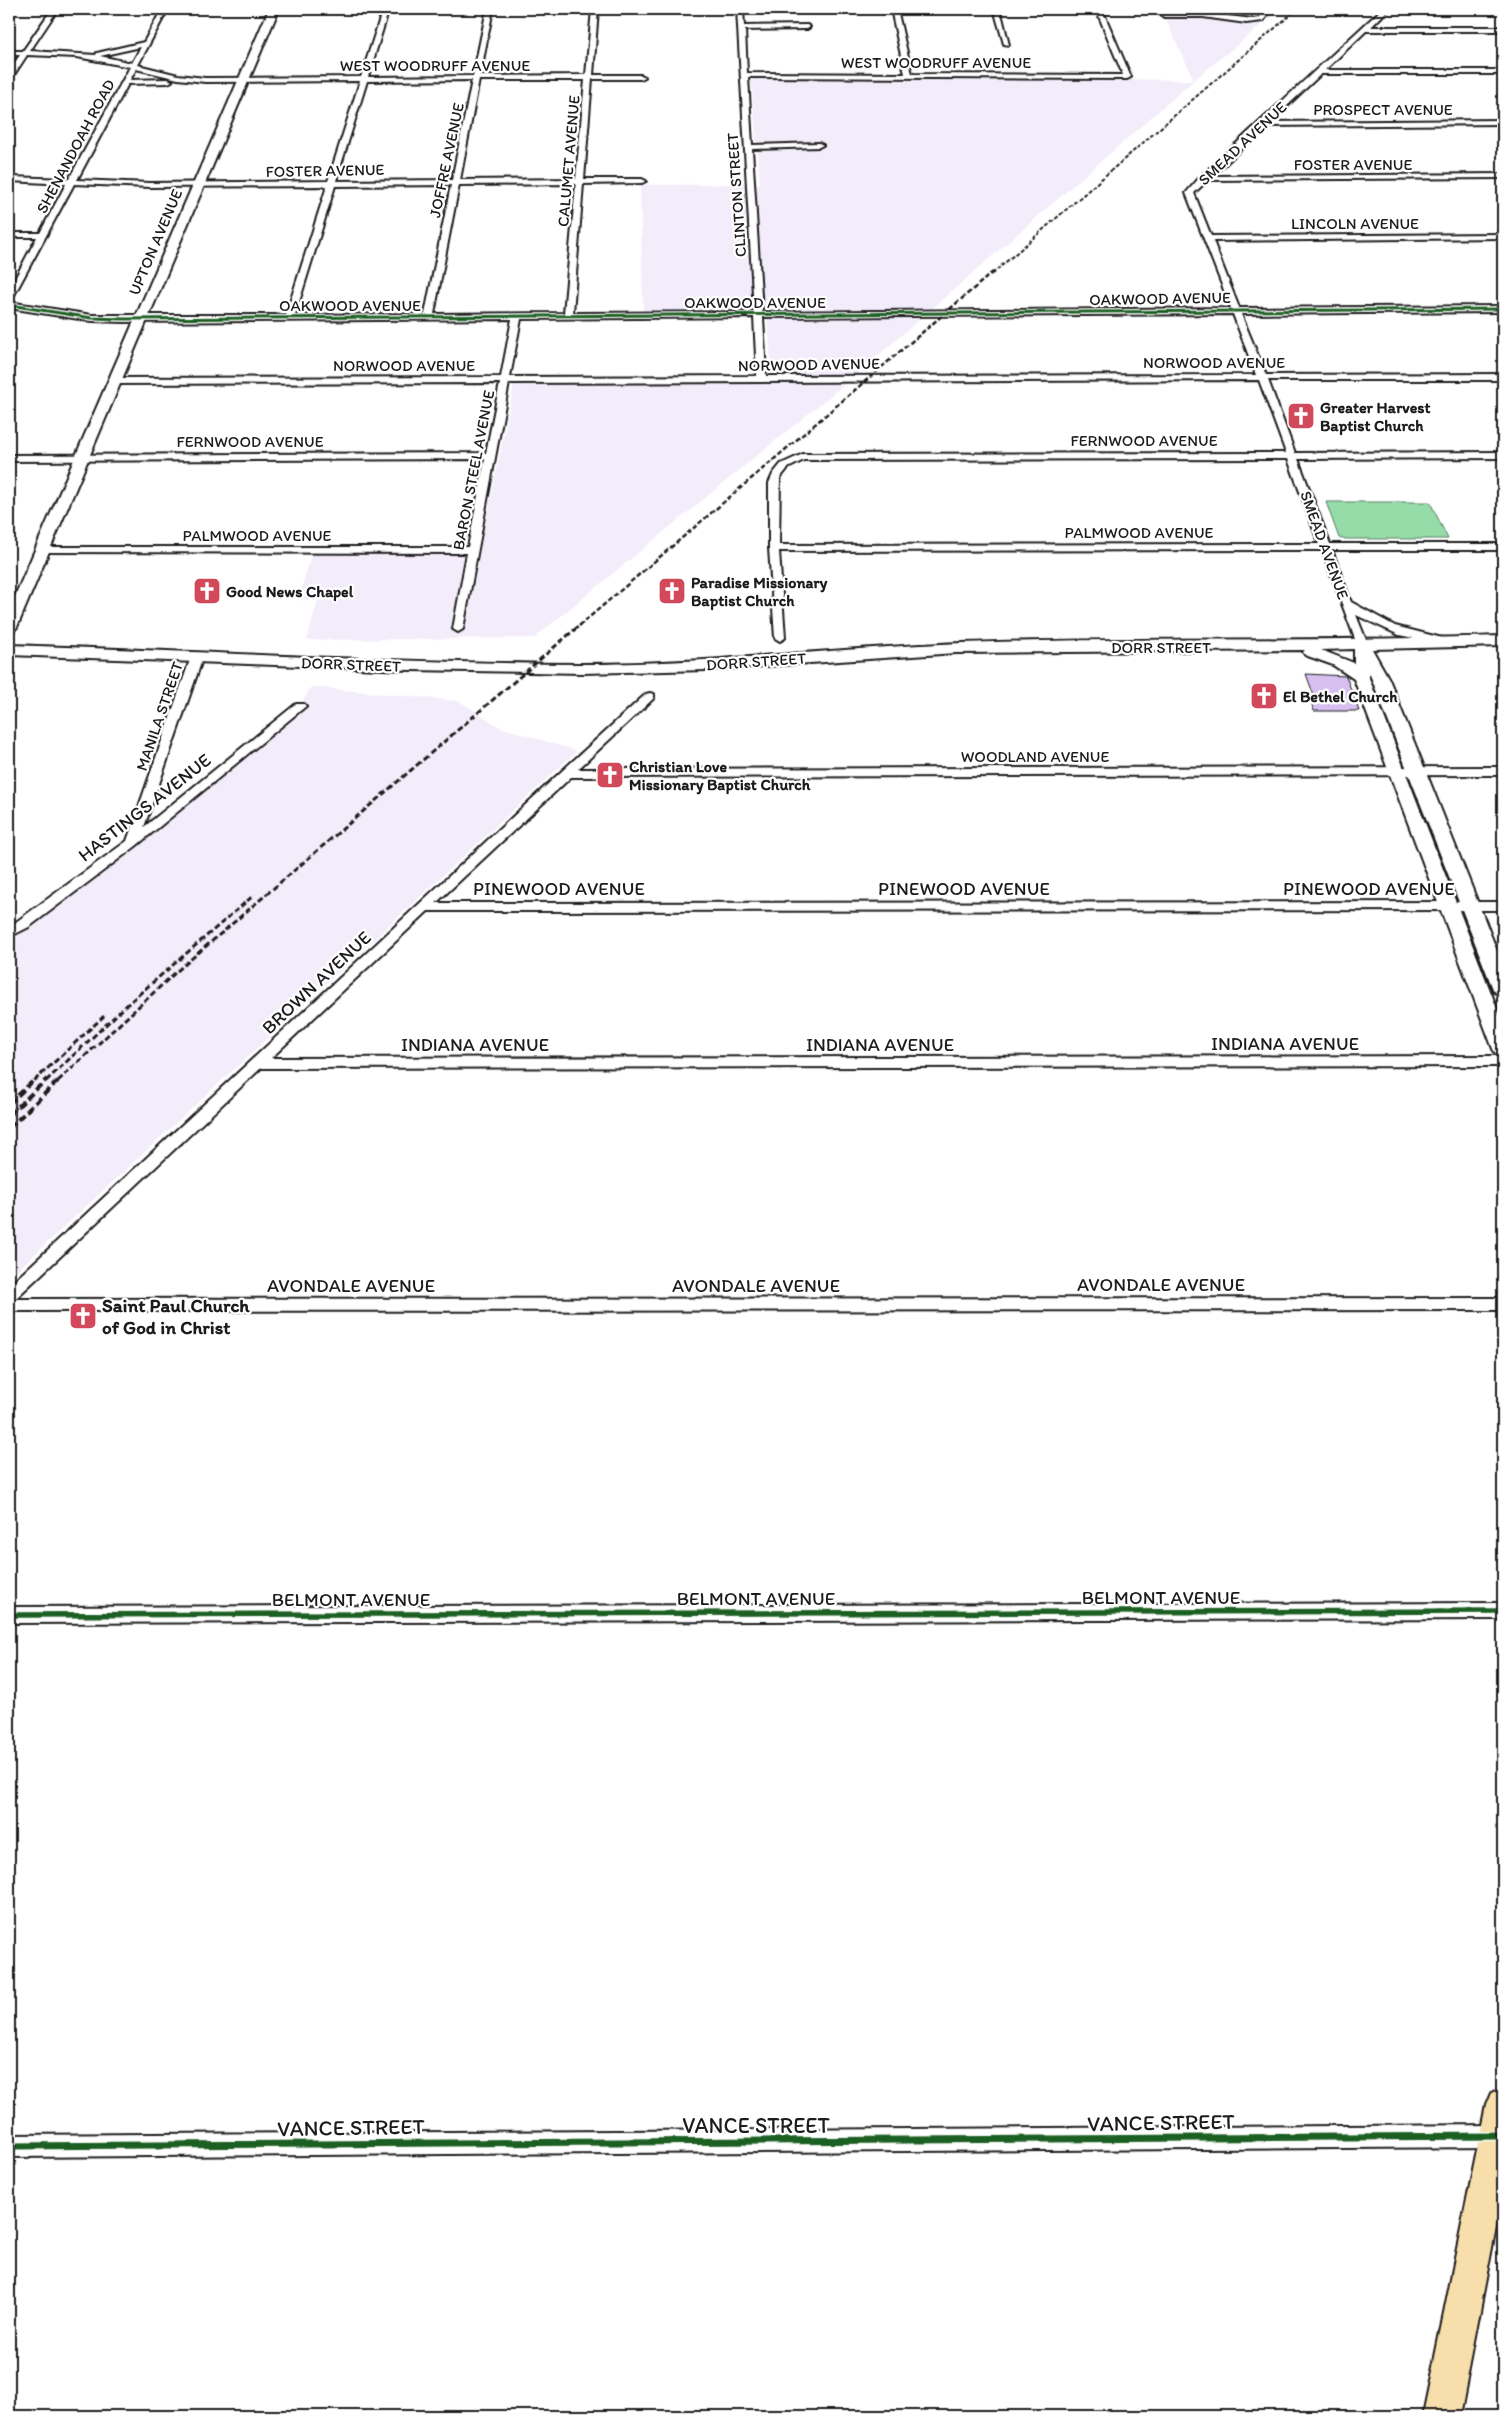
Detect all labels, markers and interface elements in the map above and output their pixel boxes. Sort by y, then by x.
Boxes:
street label: WEST WOODRUFF AVENUE [841,53,1031,72]
street label: WEST WOODRUFF AVENUE [340,56,530,75]
street label: SHENANDOAH ROAD [32,76,119,216]
street label: CALUMET AVENUE [553,94,584,228]
street label: SMEAD AVENUE [1194,97,1291,189]
street label: PROSPECT AVENUE [1313,100,1453,119]
street label: JOFFRE AVENUE [425,101,468,219]
street label: CLINTON STREET [723,132,750,258]
street label: FOSTER AVENUE [1294,155,1412,174]
street label: FOSTER AVENUE [266,160,385,181]
street label: UPTON AVENUE [125,186,186,298]
street label: LINCOLN AVENUE [1291,214,1419,233]
street label: OAKWOOD AVENUE [1089,288,1231,309]
street label: OAKWOOD AVENUE [684,293,826,312]
street label: OAKWOOD AVENUE [279,296,421,315]
street label: NORWOOD AVENUE [1143,353,1285,372]
street label: NORWOOD AVENUE [738,354,880,375]
street label: NORWOOD AVENUE [333,356,475,375]
street label: BARON STEEL AVENUE [449,388,498,552]
place label: Greater Harvest Baptist Church [1320,398,1431,436]
church icon: Greater Harvest Baptist Church [1286,401,1316,431]
street label: FERNWOOD AVENUE [1070,431,1218,450]
street label: FERNWOOD AVENUE [176,432,324,451]
street label: SMEAD AVENUE [1296,488,1353,602]
street label: PALMWOOD AVENUE [1065,523,1214,542]
street label: PALMWOOD AVENUE [183,526,332,545]
place label: Paradise Missionary Baptist Church [691,573,828,611]
church icon: Good News Chapel [192,576,222,606]
church icon: Paradise Missionary Baptist Church [657,576,687,606]
place label: Good News Chapel [226,582,354,602]
street label: DORR STREET [1111,638,1211,657]
street label: DORR STREET [705,649,807,674]
street label: DORR STREET [301,653,401,676]
street label: MANILA STREET [132,659,187,773]
church icon: El Bethel Church [1249,681,1279,711]
place label: El Bethel Church [1283,687,1398,706]
street label: WOODLAND AVENUE [961,747,1109,766]
street label: HASTINGS AVENUE [73,748,215,866]
place label: Christian Love Missionary Baptist Church [629,757,811,795]
church icon: Christian Love Missionary Baptist Church [595,760,625,790]
street label: PINEWOOD AVENUE [473,877,645,900]
street label: PINEWOOD AVENUE [878,877,1050,900]
street label: PINEWOOD AVENUE [1283,877,1455,900]
street label: BROWN AVENUE [257,926,376,1039]
street label: INDIANA AVENUE [1211,1032,1359,1055]
street label: INDIANA AVENUE [401,1033,549,1056]
street label: INDIANA AVENUE [806,1033,954,1056]
street label: AVONDALE AVENUE [1077,1273,1245,1296]
street label: AVONDALE AVENUE [267,1274,435,1297]
street label: AVONDALE AVENUE [672,1274,840,1297]
place label: Saint Paul Church of God in Christ [102,1294,250,1339]
church icon: Saint Paul Church of God in Christ [68,1301,98,1331]
street label: BELMONT AVENUE [1082,1586,1240,1609]
street label: BELMONT AVENUE [677,1587,835,1610]
street label: BELMONT AVENUE [272,1588,430,1611]
street label: VANCE STREET [1087,2108,1236,2137]
street label: VANCE STREET [682,2112,830,2139]
street label: VANCE STREET [277,2113,426,2142]

